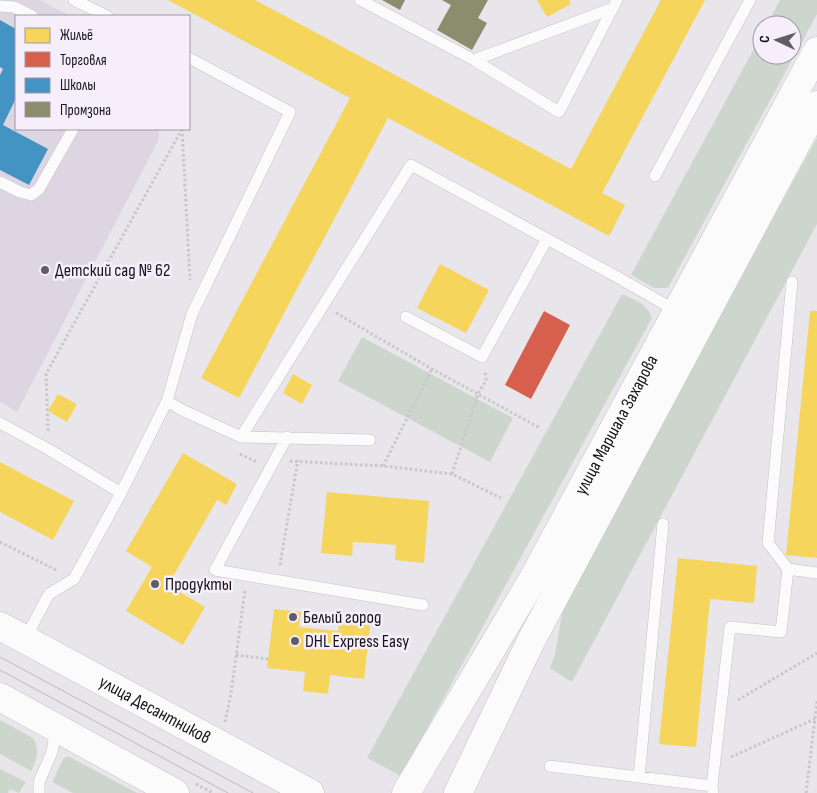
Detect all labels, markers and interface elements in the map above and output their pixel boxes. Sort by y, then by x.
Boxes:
legend [15,15,190,130]
north arrow [752,15,802,65]
text: Жильё [60,26,93,45]
text: С [756,35,773,43]
text: Торговля [60,51,107,70]
text: Школы [60,76,96,95]
text: Промзона [60,101,111,120]
place label: Детский сад № 62 [55,260,170,281]
marker: Детский сад № 62 [39,264,51,276]
street label: улица Маршала Захарова [570,351,663,498]
place label: Продукты [165,574,232,595]
marker: Продукты [149,578,161,590]
place label: Белый город [303,607,382,628]
marker: Белый город [287,611,299,623]
place label: DHL Express Easy [305,631,409,652]
marker: DHL Express Easy [289,635,301,647]
street label: улица Десантников [95,671,214,748]

